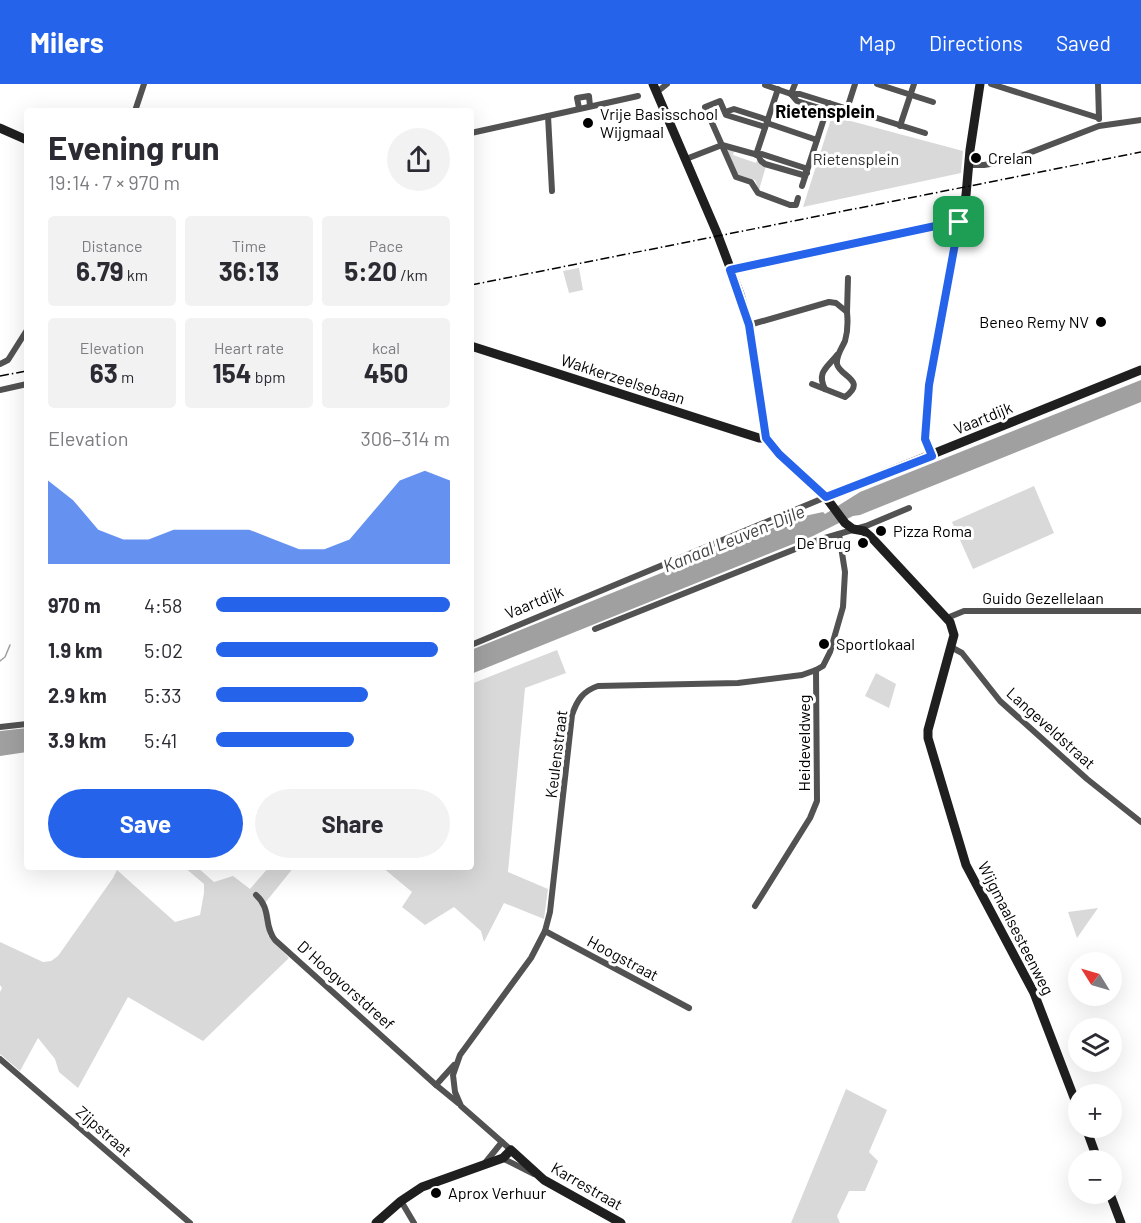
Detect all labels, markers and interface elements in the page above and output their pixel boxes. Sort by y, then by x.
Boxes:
text: Milers [30,25,104,59]
text: Map [859,30,896,55]
text: Directions [929,30,1023,55]
text: Saved [1056,30,1111,55]
district label: Rietensplein [775,100,875,122]
place label: Vrije Basisschool Wijgmaal [600,104,718,141]
marker: Vrije Basisschool Wijgmaal [581,116,595,130]
text: Evening run [48,127,220,167]
button: share [387,128,450,191]
place label: Crelan [988,148,1032,167]
park label: Rietensplein [813,149,899,168]
marker: Crelan [969,151,983,165]
text: 19:14 · 7 × 970 m [48,170,180,194]
pin [933,196,984,247]
icon: arrive [942,205,975,238]
text: Distance [82,236,142,255]
text: Time [232,236,266,255]
text: Pace [369,236,403,255]
text: 6.79 [76,255,124,286]
text: 36:13 [219,255,279,286]
text: 5:20 [344,255,397,286]
text: km [124,265,148,284]
text: /km [397,265,428,284]
place label: Beneo Remy NV [979,312,1089,331]
marker: Beneo Remy NV [1094,315,1108,329]
text: Elevation [80,338,144,357]
text: Heart rate [214,338,284,357]
text: kcal [372,338,400,357]
street label: Wakkerzeelsebaan [559,349,688,408]
text: 63 [90,357,118,388]
text: 154 [213,357,251,388]
text: 450 [364,357,408,388]
text: m [118,367,134,386]
text: bpm [251,367,285,386]
street label: Vaartdijk [951,397,1015,438]
text: Elevation [48,426,129,450]
text: 306–314 m [360,426,450,450]
water label: Kanaal Leuven-Dijle [660,500,808,577]
place label: Pizza Roma [893,521,972,540]
marker: Pizza Roma [874,524,888,538]
place label: De Brug [796,533,851,552]
marker: De Brug [856,536,870,550]
street label: Vaartdijk [502,581,566,622]
street label: Guido Gezellelaan [982,588,1104,607]
text: 970 m [48,593,101,617]
text: 4:58 [144,593,183,617]
place label: Sportlokaal [836,634,915,653]
marker: Sportlokaal [817,637,831,651]
text: 1.9 km [48,638,102,662]
text: 5:02 [144,638,183,662]
text: 2.9 km [48,683,107,707]
text: 5:33 [144,683,182,707]
street label: Langeveldstraat [1003,683,1099,772]
street label: Heideveldweg [794,695,813,791]
street label: Keulenstraat [541,709,570,799]
text: 3.9 km [48,728,106,752]
text: 5:41 [144,728,177,752]
button: Save [48,789,243,858]
button: Share [255,789,450,858]
street label: Wijgmaalsesteenweg [975,858,1058,998]
street label: Hoogstraat [584,931,662,984]
street label: D' Hoogvorstdreef [294,936,399,1033]
north arrow [1068,952,1122,1006]
map controls [1068,952,1122,1204]
button: layers [1068,1018,1122,1072]
button: + [1068,1084,1122,1138]
street label: Zijpstraat [73,1101,136,1160]
button: − [1068,1150,1122,1204]
street label: Karrestraat [548,1158,626,1214]
place label: Aprox Verhuur [448,1183,546,1202]
marker: Aprox Verhuur [429,1186,443,1200]

